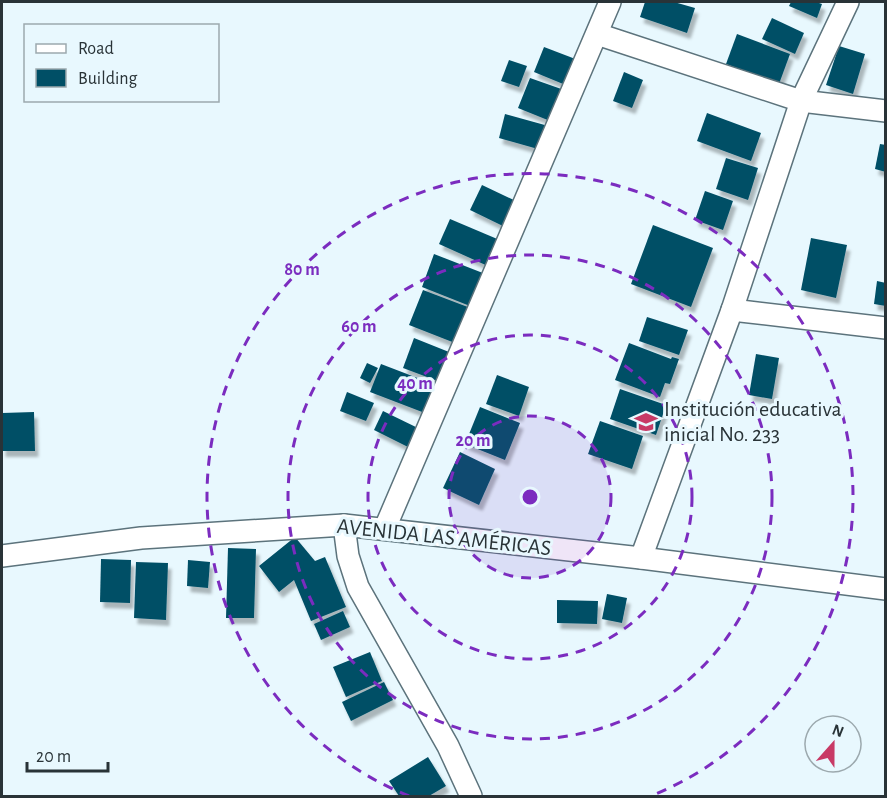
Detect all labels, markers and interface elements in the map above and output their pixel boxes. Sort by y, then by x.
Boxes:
legend [24,24,219,102]
text: Road [78,40,114,58]
text: Building [78,70,138,88]
text: 80 m [284,261,320,279]
text: 60 m [341,318,377,336]
text: 40 m [397,375,433,393]
place label: Institución educativa inicial No. 233 [664,398,842,445]
school or university icon: Institución educativa inicial No. 233 [633,409,659,435]
text: 20 m [455,432,491,450]
centre of rings [520,487,540,507]
street label: AVENIDA LAS AMÉRICAS [336,514,552,559]
north arrow [803,714,863,774]
text: N [830,721,846,740]
scale bar [27,735,108,773]
text: 20 m [36,748,71,766]

